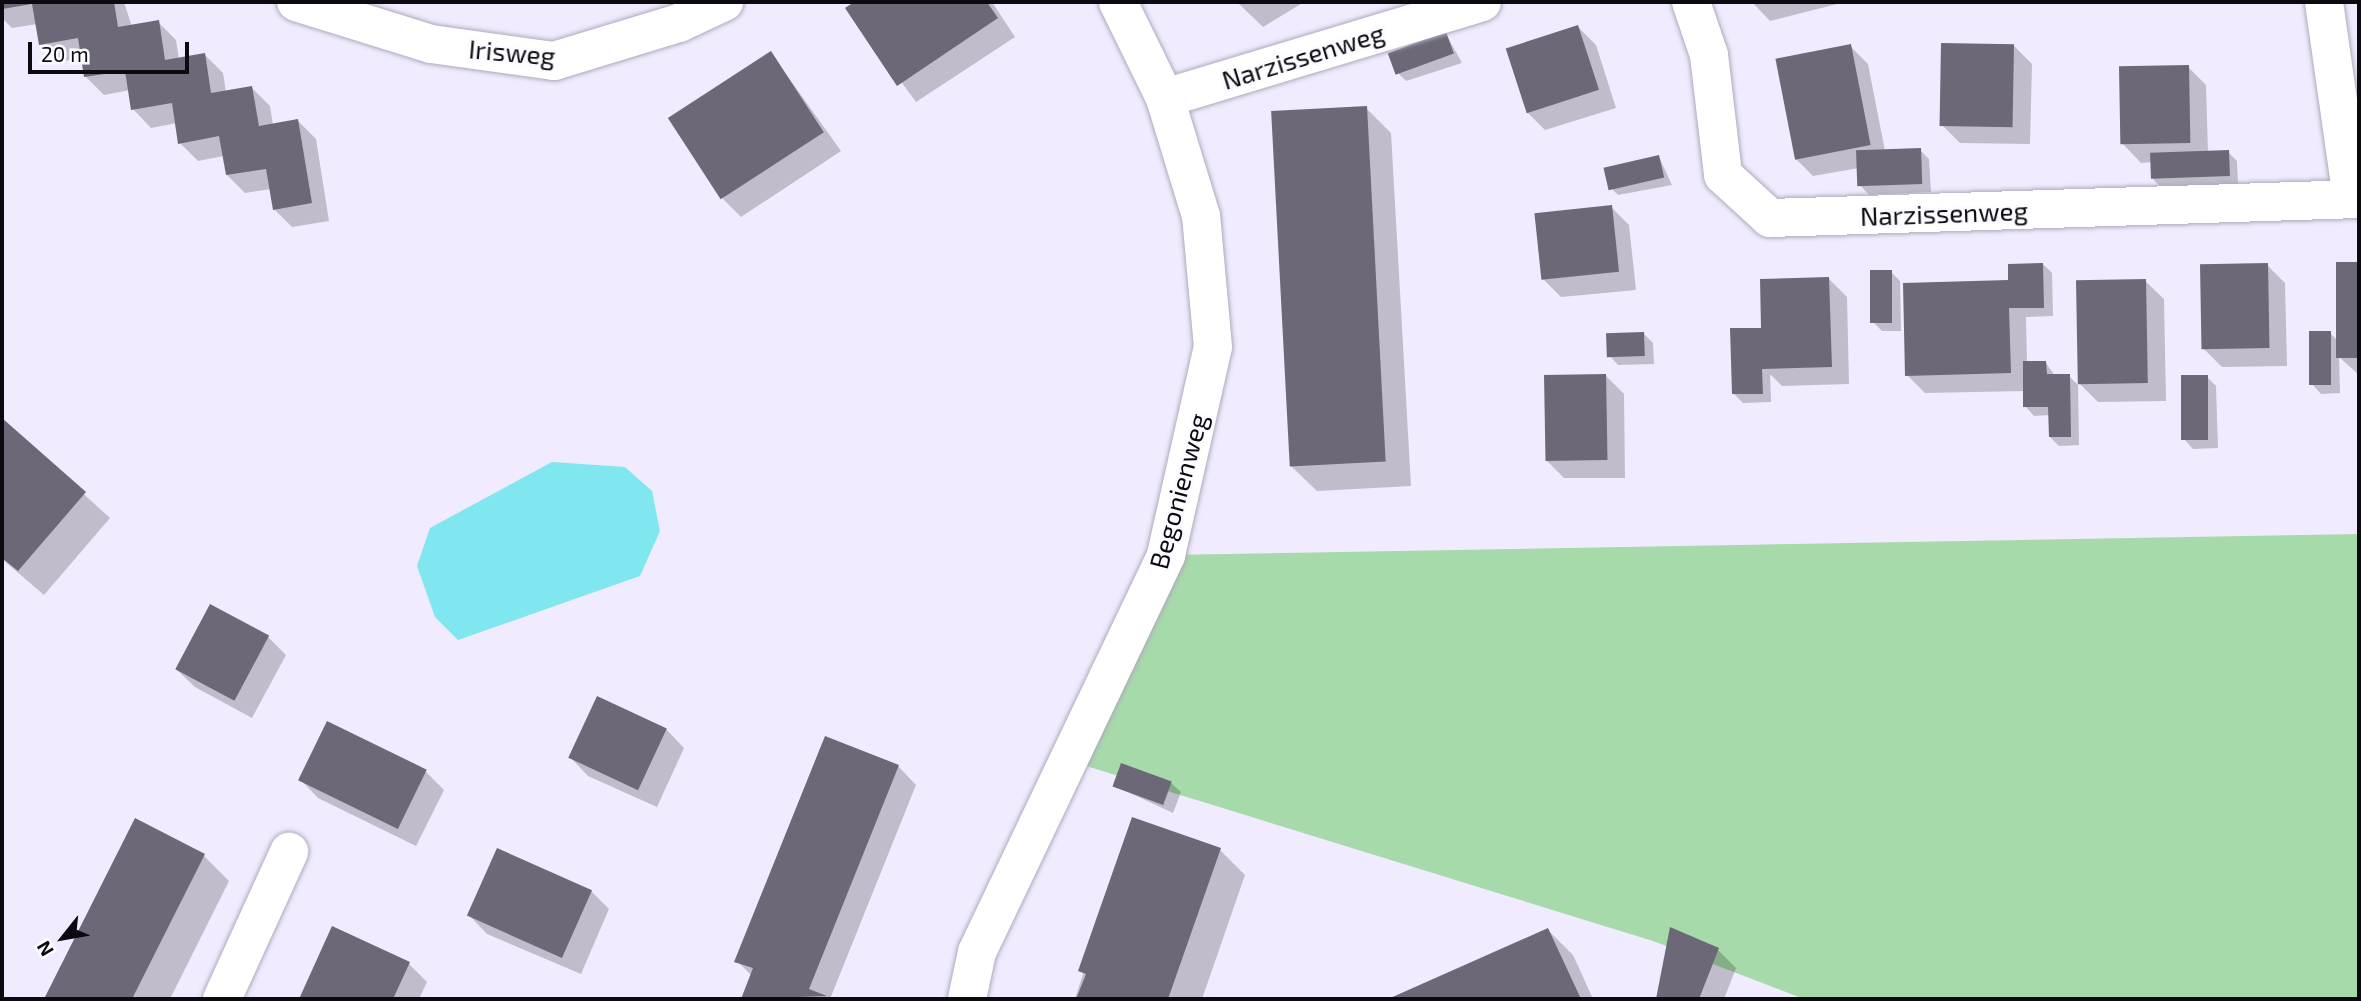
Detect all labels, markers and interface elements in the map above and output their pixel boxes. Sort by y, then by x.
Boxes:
street label: Narzissenweg [1218,17,1388,95]
scale bar [32,28,192,72]
street label: Irisweg [467,33,557,71]
text: 20 m [41,41,89,66]
street label: Narzissenweg [1859,194,2029,232]
street label: Begonienweg [1142,410,1214,572]
north arrow [28,903,98,973]
text: N [31,937,58,961]

